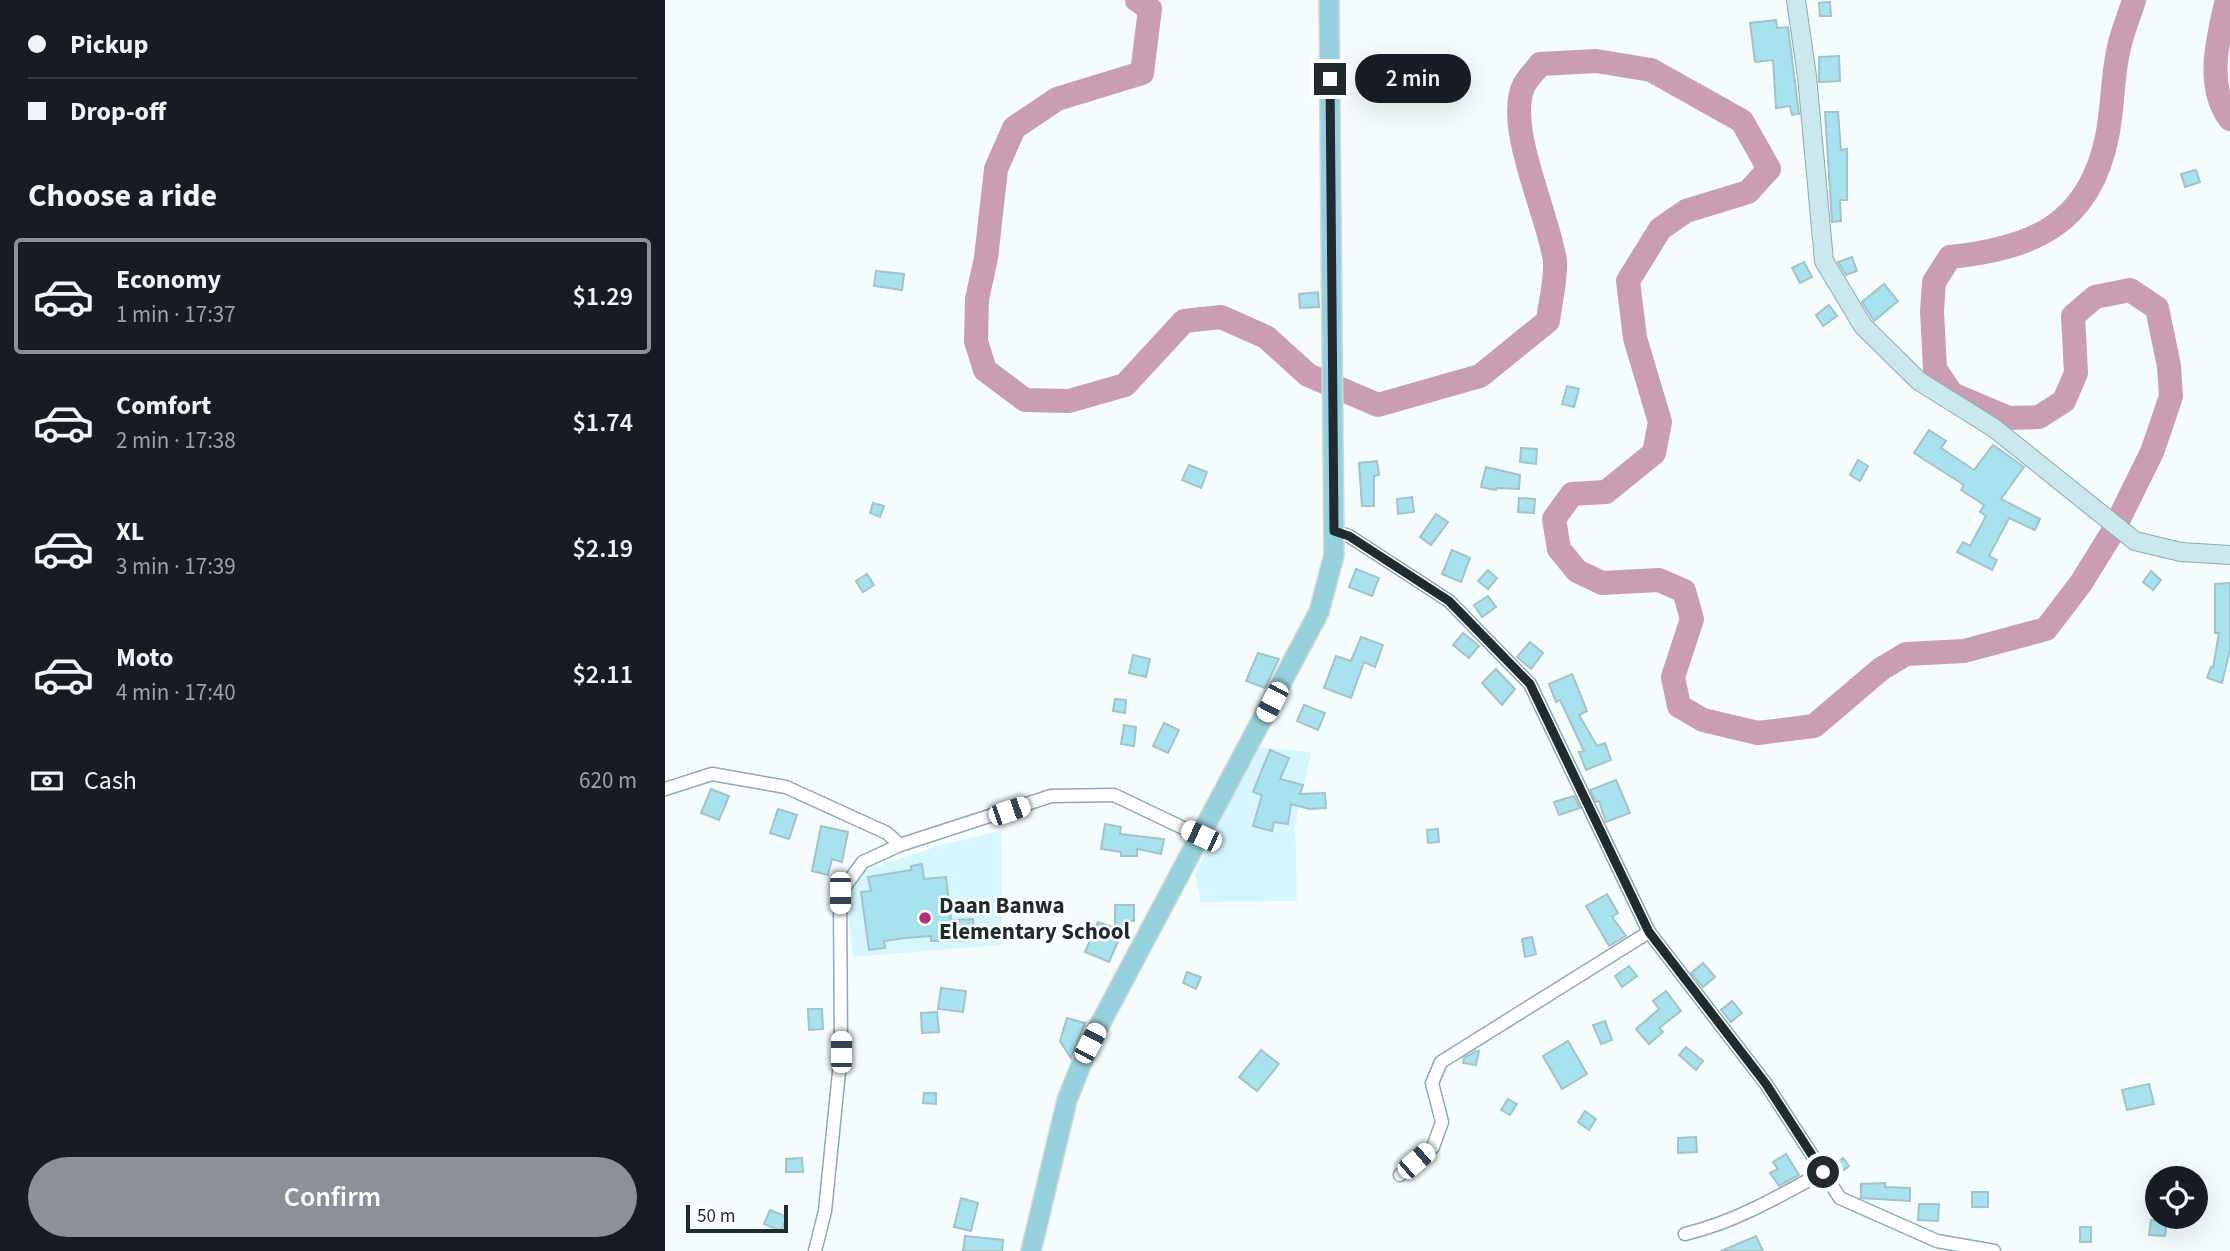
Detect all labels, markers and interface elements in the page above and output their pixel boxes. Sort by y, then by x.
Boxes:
text: Pickup [70,26,148,63]
callout: 2 min [1355,55,1470,104]
text: 2 min [1386,62,1440,95]
route end [1314,63,1346,95]
text: Drop-off [70,93,166,130]
text: Choose a ride [28,173,217,219]
text: Economy [116,261,221,298]
icon: car [32,265,95,328]
text: $1.29 [572,278,633,315]
text: 1 min · 17:37 [116,298,236,331]
text: Comfort [116,387,211,424]
icon: car [32,391,95,454]
text: $1.74 [572,404,633,441]
text: 2 min · 17:38 [116,424,236,457]
text: XL [116,513,144,550]
icon: car [32,517,95,580]
text: $2.19 [572,530,633,567]
text: 3 min · 17:39 [116,550,236,583]
text: Moto [116,639,173,676]
icon: car [32,643,95,706]
text: $2.11 [572,656,633,693]
text: 4 min · 17:40 [116,676,236,709]
car [1253,679,1292,725]
icon: cash [28,762,66,800]
text: Cash [84,762,137,799]
text: 620 m [579,764,637,797]
car [986,794,1033,828]
car [1178,818,1225,854]
car [830,872,851,914]
place label: Daan Banwa Elementary School [939,889,1130,948]
marker: Daan Banwa Elementary School [917,910,933,926]
car [1071,1020,1110,1066]
car [831,1031,852,1073]
car [1394,1139,1439,1183]
route start [1807,1156,1839,1188]
button: Confirm [28,1157,637,1237]
map controls [2145,1166,2208,1229]
button: locate [2145,1166,2208,1229]
scale bar [686,1202,787,1234]
text: 50 m [697,1203,735,1230]

